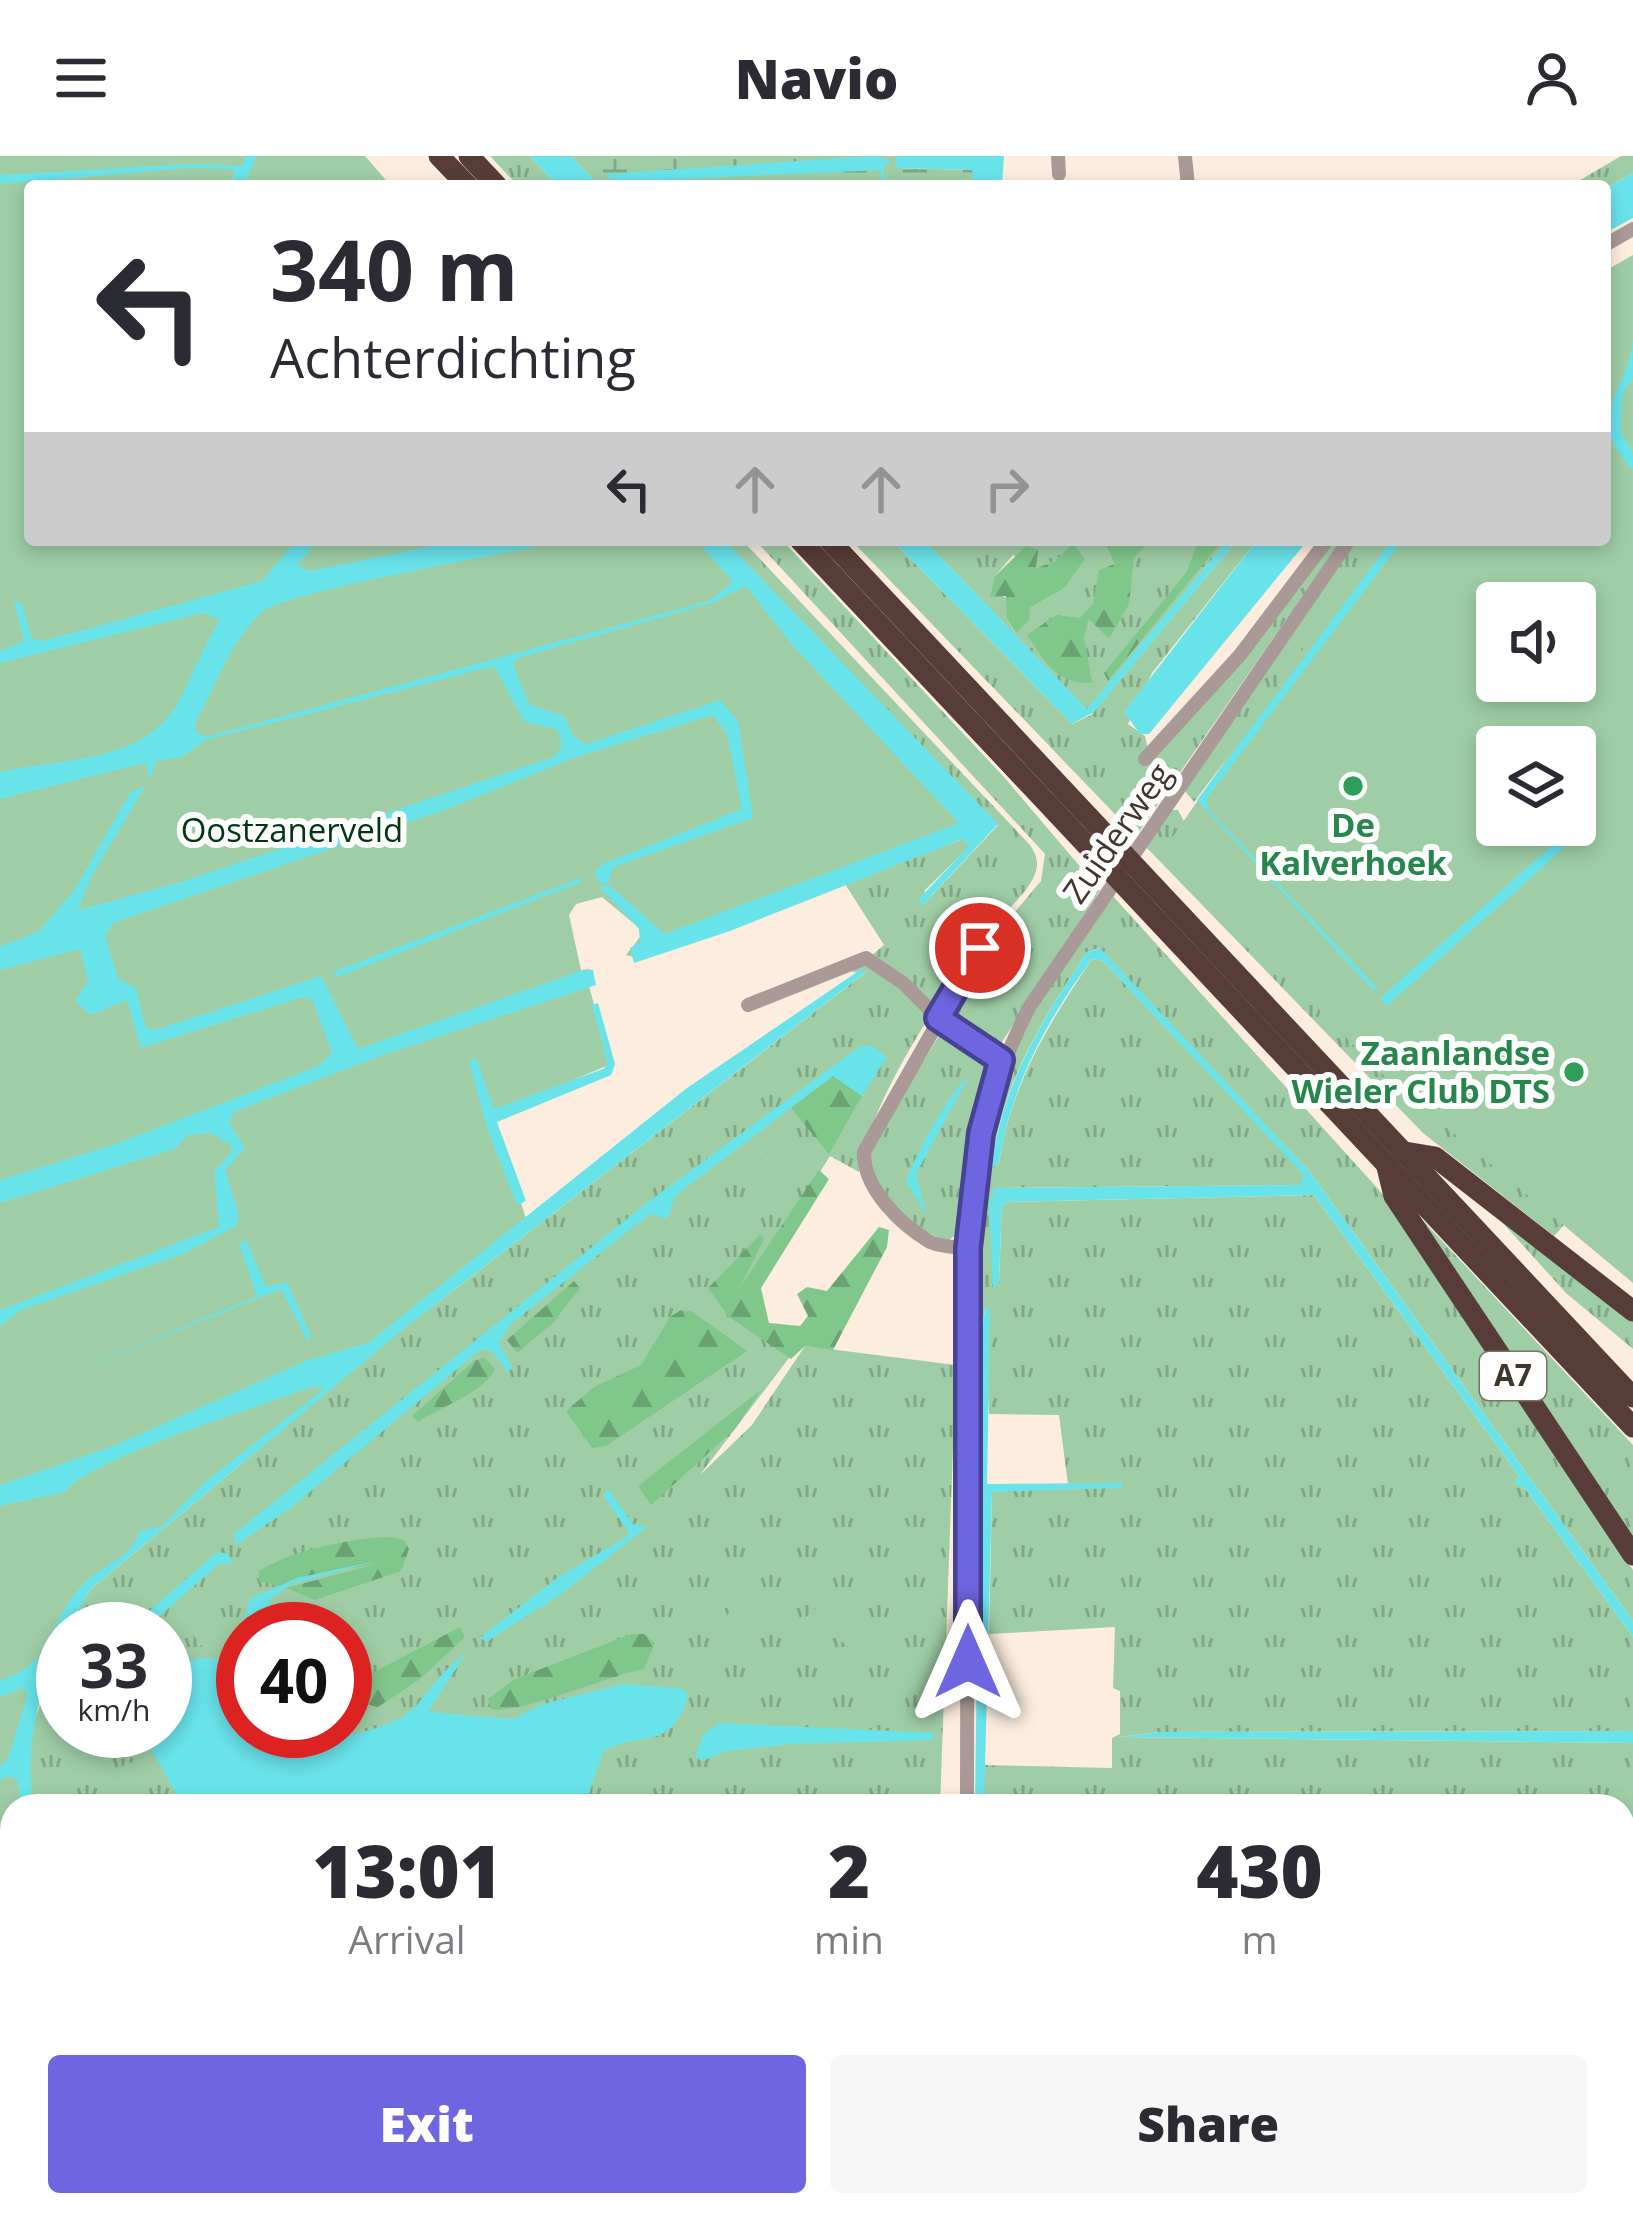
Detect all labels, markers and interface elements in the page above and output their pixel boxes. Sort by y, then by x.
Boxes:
text: Navio [735,41,898,115]
icon: menu [48,45,114,111]
icon: person [1519,45,1585,111]
text: 340 m [270,211,518,326]
icon: left [72,228,228,384]
text: Achterdichting [270,320,636,394]
icon: left [596,456,662,522]
icon: ahead [722,456,788,522]
icon: ahead [848,456,914,522]
icon: right [974,456,1040,522]
map controls [1476,582,1596,846]
button: sound [1476,582,1596,702]
button: layers [1476,726,1596,846]
street label: Zuiderweg [1052,754,1181,912]
marker: De Kalverhoek [1340,773,1366,799]
place label: De Kalverhoek [1259,802,1447,885]
park label: Oostzanerveld [181,807,403,852]
pin [929,897,1031,999]
icon: arrive [947,915,1013,981]
place label: Zaanlandse Wieler Club DTS [1291,1030,1550,1113]
marker: Zaanlandse Wieler Club DTS [1561,1059,1587,1085]
road number: A7 [1480,1352,1546,1400]
position arrow [905,1599,1031,1725]
speed limit sign: 40 [216,1602,372,1758]
text: 33 [80,1624,148,1706]
text: km/h [78,1689,150,1730]
text: 13:01 [312,1821,502,1919]
text: 2 [828,1821,870,1919]
text: 430 [1196,1821,1323,1919]
text: Arrival [348,1912,466,1965]
text: min [814,1912,884,1965]
text: m [1241,1912,1278,1965]
button: Exit [48,2055,806,2193]
button: Share [830,2055,1587,2193]

